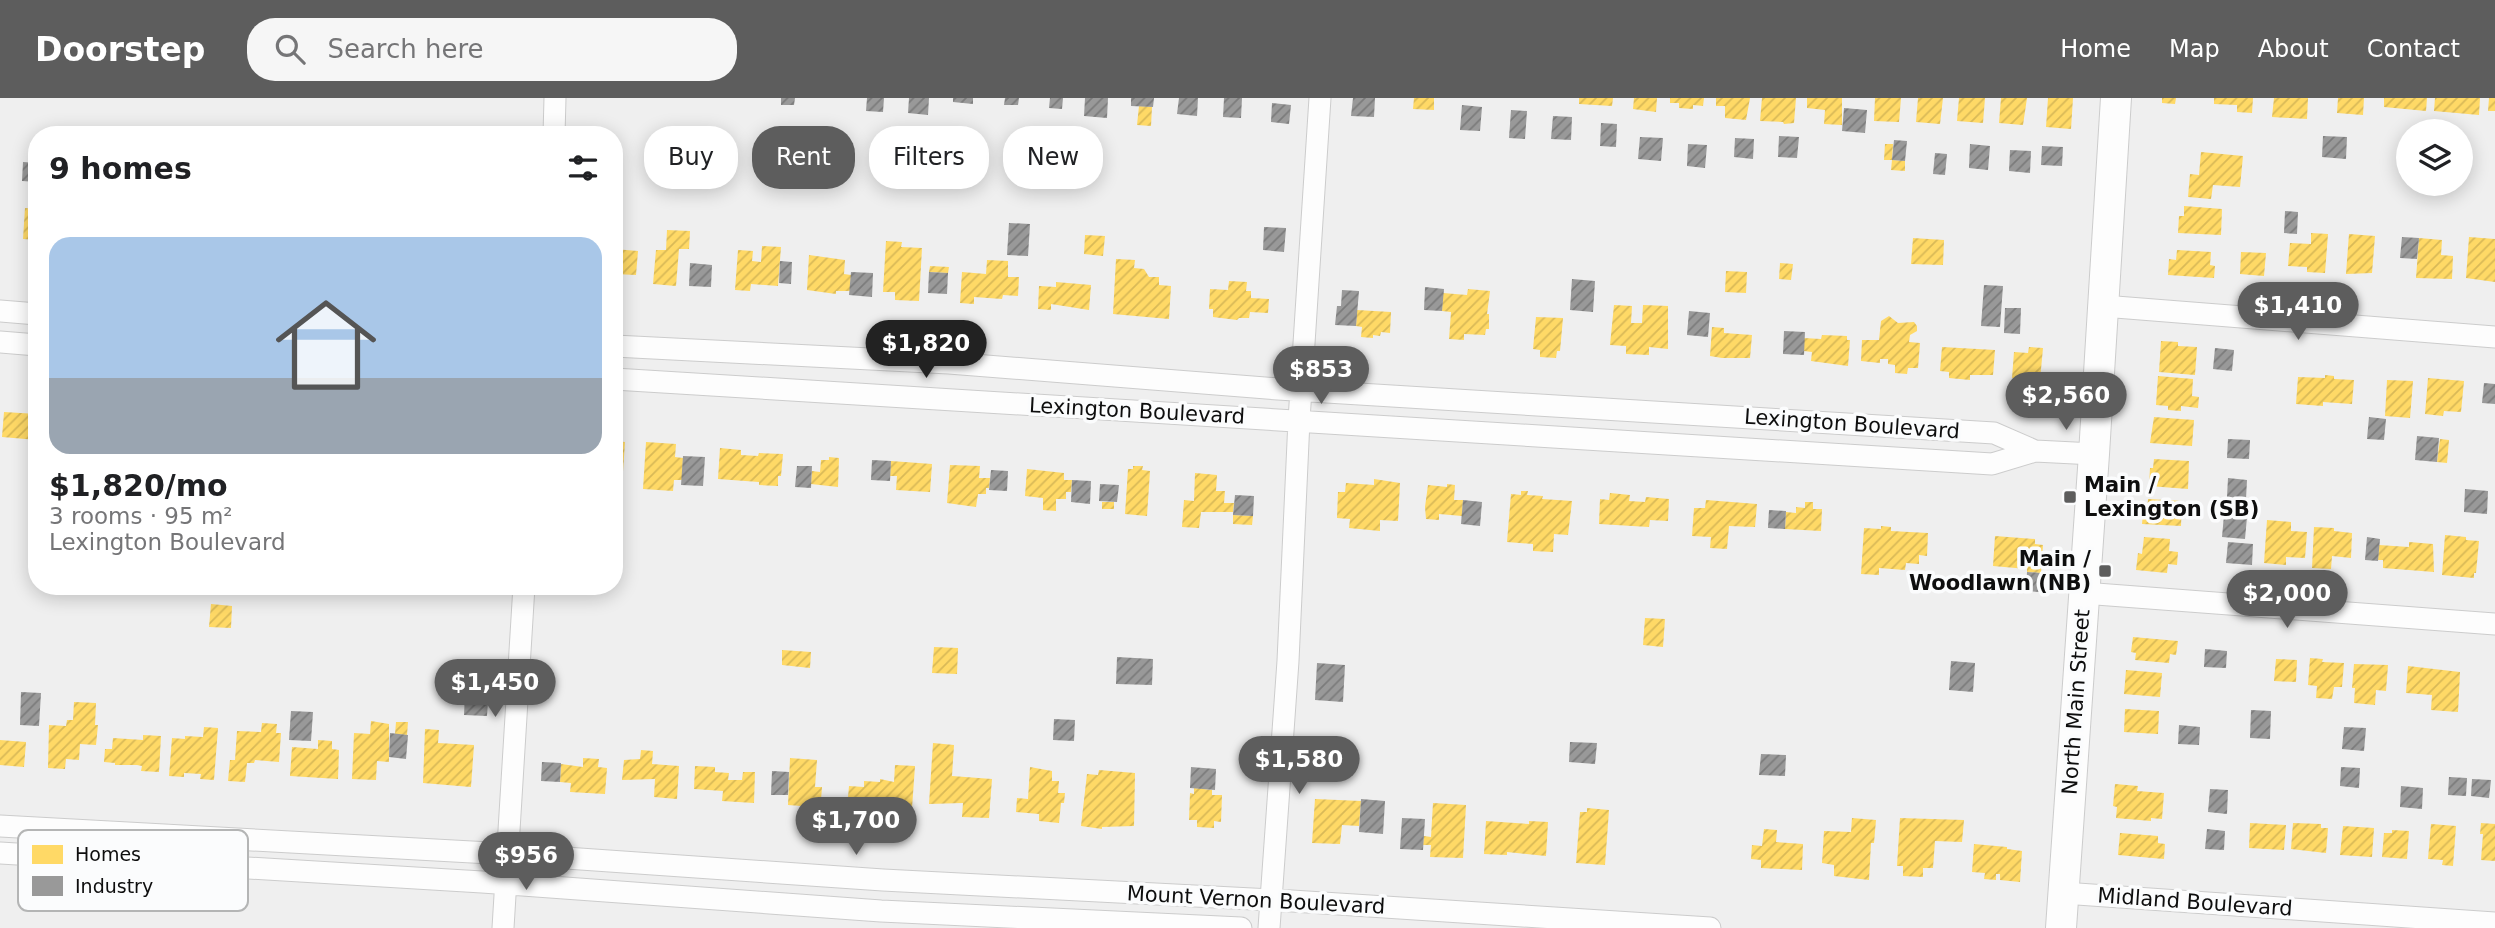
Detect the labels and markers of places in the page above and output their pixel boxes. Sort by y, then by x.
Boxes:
pin: $1,410 [2241,282,2355,342]
pin: $1,820 [869,320,983,380]
pin: $853 [1280,346,1362,406]
pin: $2,560 [2009,372,2123,432]
place label: Main / Lexington (SB) [2084,473,2259,521]
marker: Main / Lexington (SB) [2062,489,2078,505]
place label: Main / Woodlawn (NB) [1909,547,2091,595]
marker: Main / Woodlawn (NB) [2097,563,2113,579]
pin: $2,000 [2230,570,2344,630]
pin: $1,450 [438,660,552,719]
pin: $1,580 [1242,736,1356,796]
pin: $1,700 [799,798,913,857]
pin: $956 [485,832,567,892]

